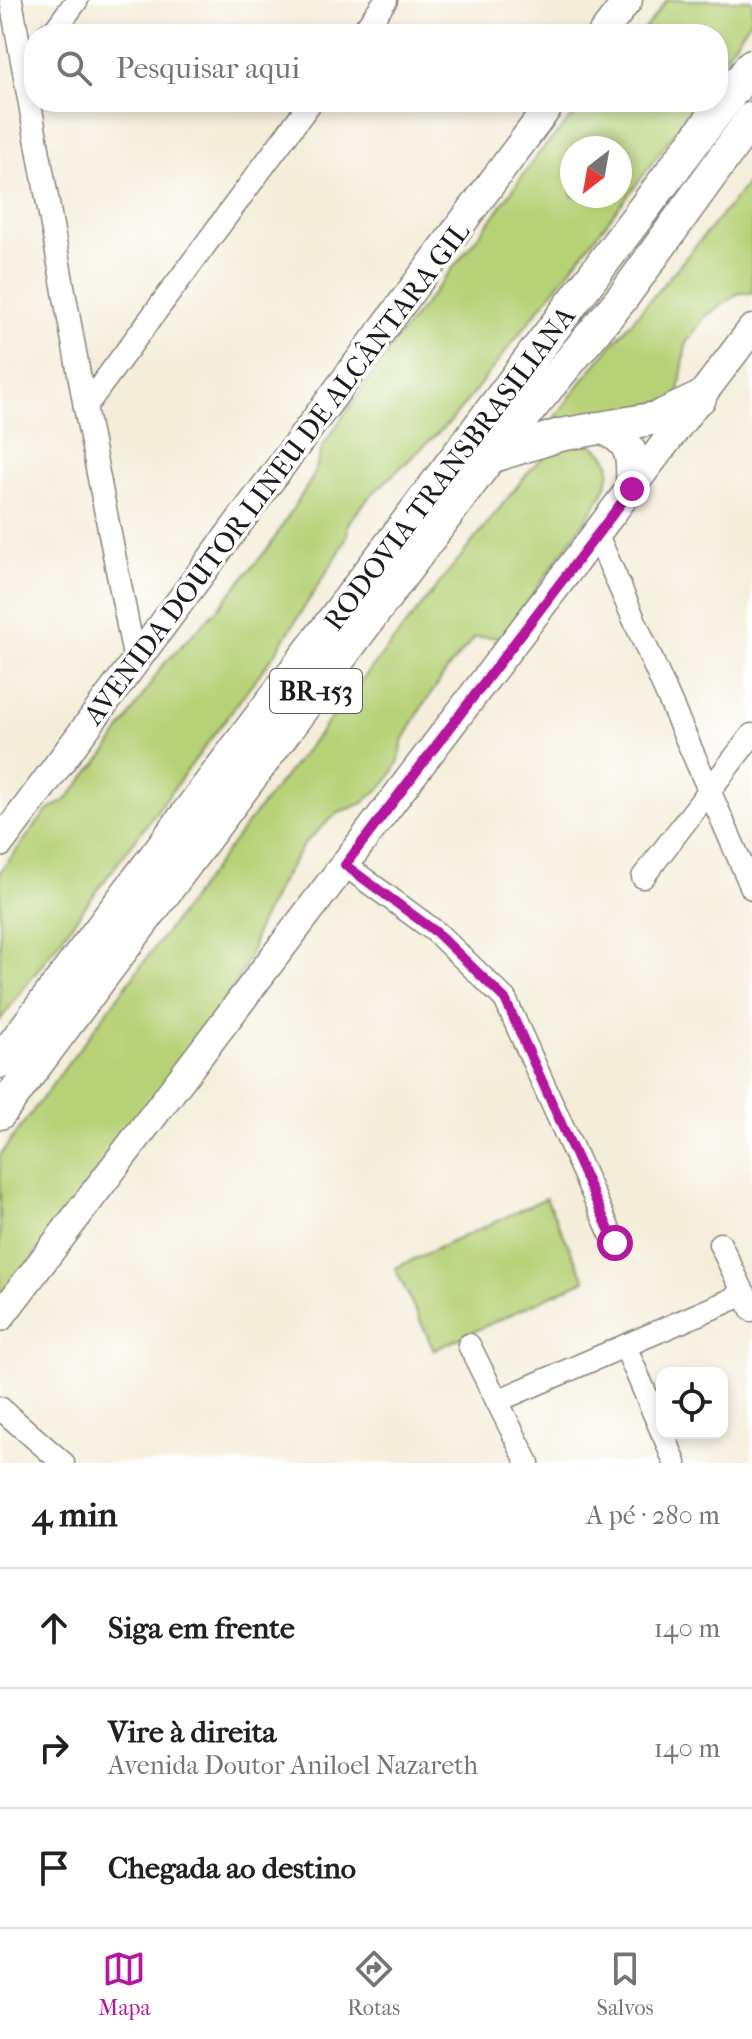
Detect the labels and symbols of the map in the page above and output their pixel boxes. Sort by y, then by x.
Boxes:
north arrow [560,136,632,208]
street label: AVENIDA DOUTOR LINEU DE ALCÂNTARA GIL [76,216,476,732]
street label: RODOVIA TRANSBRASILIANA [317,299,583,637]
route end [614,471,650,507]
road number: BR-153 [270,669,362,713]
route start [597,1225,633,1261]

